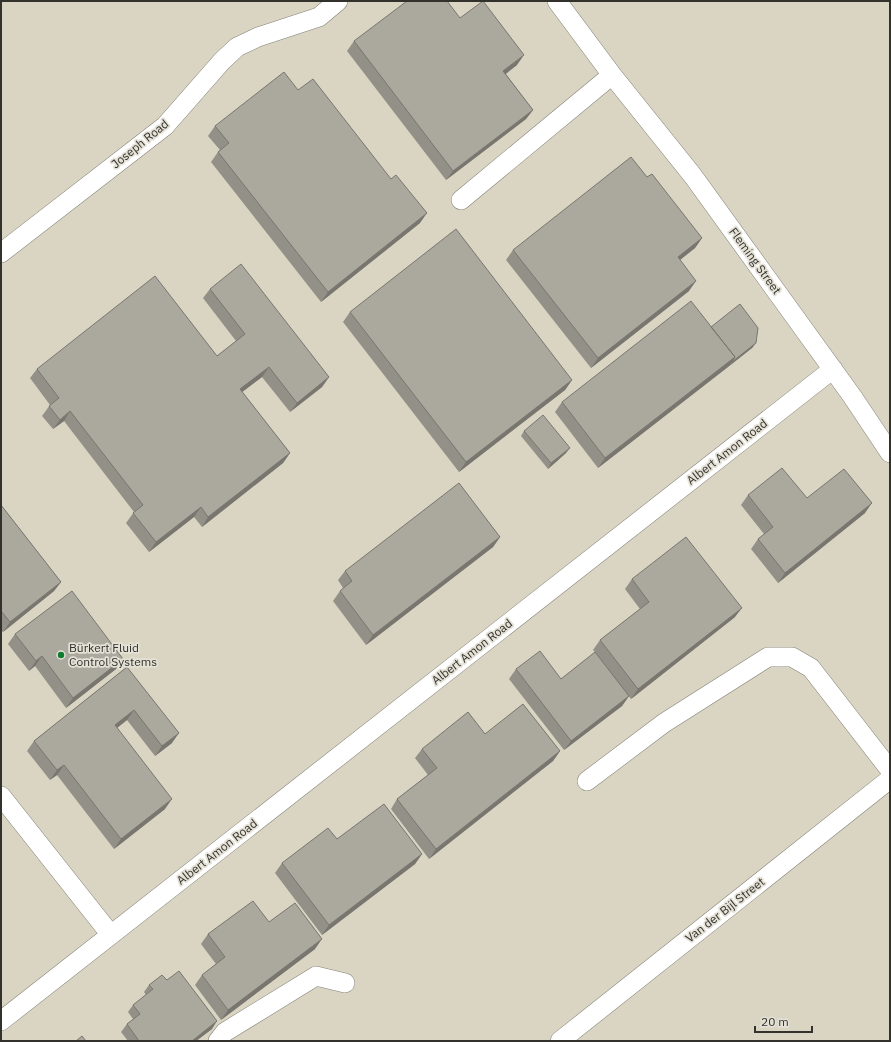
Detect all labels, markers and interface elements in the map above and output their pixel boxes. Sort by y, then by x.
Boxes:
street label: Joseph Road [108,116,171,171]
street label: Fleming Street [726,224,785,297]
street label: Albert Amon Road [683,415,770,488]
street label: Albert Amon Road [428,615,515,688]
place label: Bürkert Fluid Control Systems [69,640,157,669]
marker: Bürkert Fluid Control Systems [56,650,66,660]
street label: Albert Amon Road [173,815,260,888]
street label: Van der Bijl Street [682,874,767,945]
scale bar [755,1008,812,1034]
text: 20 m [761,1014,789,1029]

